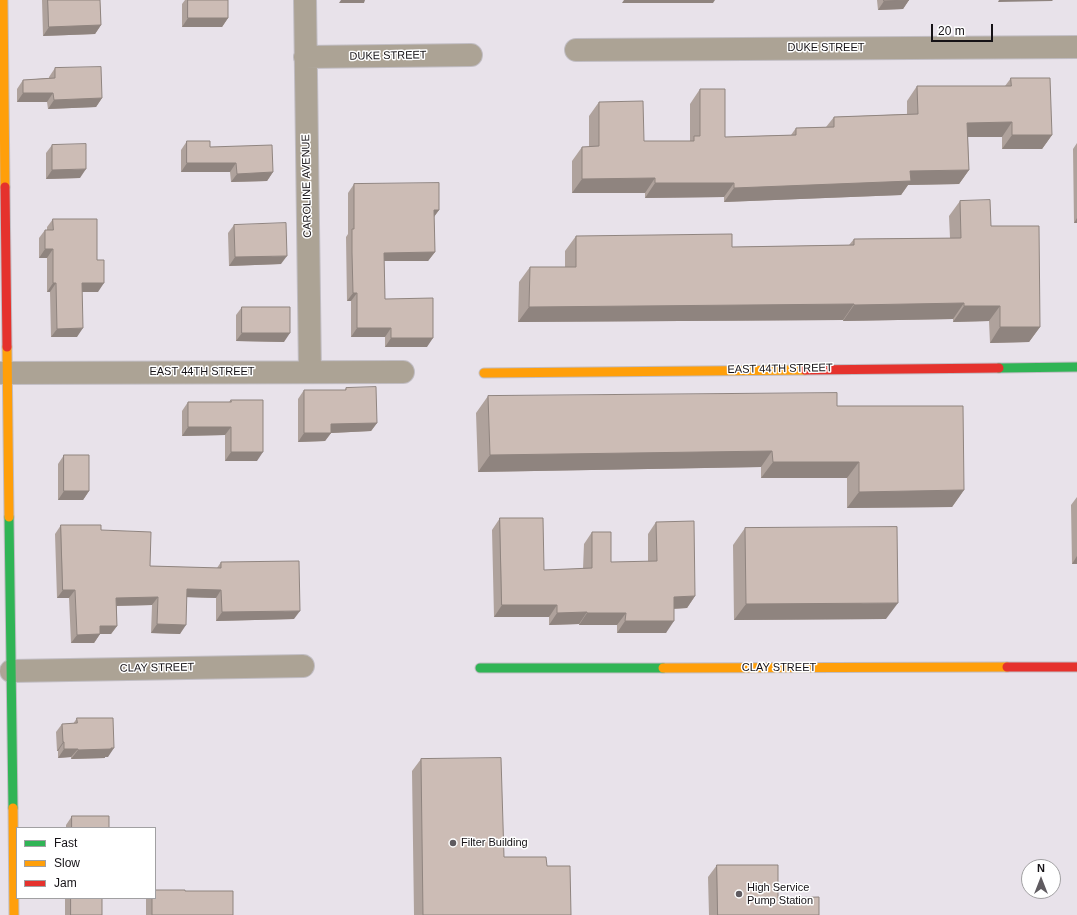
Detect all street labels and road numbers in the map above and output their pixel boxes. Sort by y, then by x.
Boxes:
street label: DUKE STREET [787,41,865,55]
street label: DUKE STREET [349,49,427,63]
street label: CAROLINE AVENUE [299,134,315,238]
street label: EAST 44TH STREET [727,361,833,377]
street label: EAST 44TH STREET [149,365,255,379]
street label: CLAY STREET [120,661,194,675]
street label: CLAY STREET [742,661,816,675]

